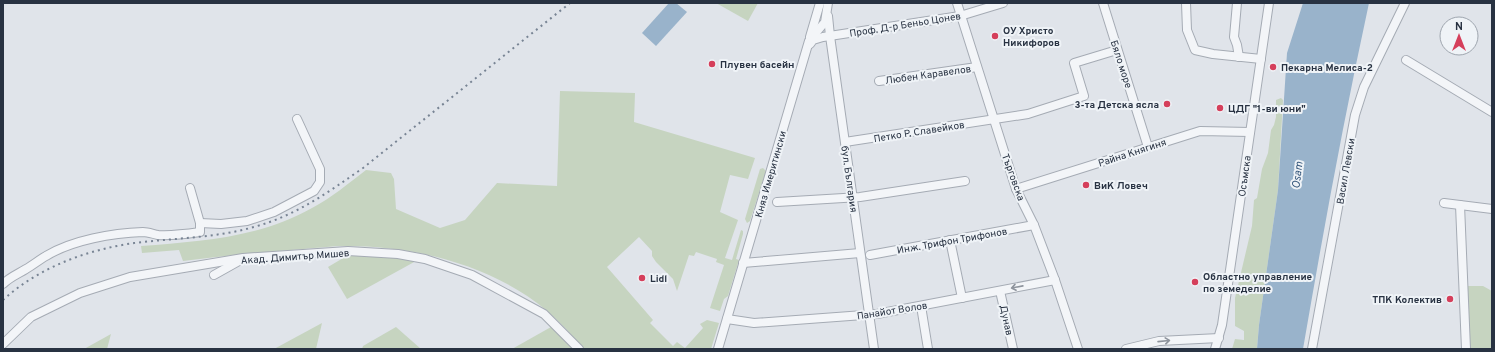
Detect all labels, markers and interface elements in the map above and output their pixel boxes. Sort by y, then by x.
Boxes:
street label: Проф. Д-р Беньо Цонев [849,10,962,41]
north arrow [1439,16,1479,56]
text: N [1455,20,1463,34]
place label: ОУ Христо Никифоров [1003,25,1060,50]
marker: ОУ Христо Никифоров [990,31,1000,41]
street label: Бяло море [1107,39,1134,90]
marker: Плувен басейн [707,59,717,69]
place label: Плувен басейн [720,59,794,72]
marker: Пекарна Мелиса-2 [1268,62,1278,72]
place label: Пекарна Мелиса-2 [1281,62,1373,75]
street label: Любен Каравелов [884,63,972,88]
place label: 3-та Детска ясла [1075,99,1159,112]
marker: 3-та Детска ясла [1162,99,1172,109]
marker: ЦДГ "1-ви юни" [1215,103,1225,113]
place label: ЦДГ "1-ви юни" [1228,103,1306,116]
street label: Петко Р. Славейков [873,119,966,146]
street label: Княз Имеритински [753,129,790,219]
street label: Райна Княгиня [1097,136,1168,171]
street label: Васил Левски [1334,137,1359,205]
street label: бул. България [837,145,860,213]
street label: Търговска [998,152,1027,203]
street label: Осъмска [1236,155,1255,198]
water label: Osam [1289,161,1307,189]
marker: ВиК Ловеч [1081,180,1091,190]
place label: ВиК Ловеч [1094,180,1148,193]
street label: Инж. Трифон Трифонов [896,225,1009,258]
street label: Акад. Димитър Мишев [240,247,350,268]
place label: Областно управление по земеделие [1203,271,1313,296]
marker: Lidl [637,273,647,283]
place label: Lidl [650,273,667,286]
marker: Областно управление по земеделие [1190,277,1200,287]
one-way arrow [1011,284,1024,292]
place label: ТПК Колектив [1372,294,1442,307]
marker: ТПК Колектив [1445,294,1455,304]
street label: Панайот Волов [856,299,928,323]
street label: Дунав [996,304,1015,337]
one-way arrow [1157,337,1170,345]

